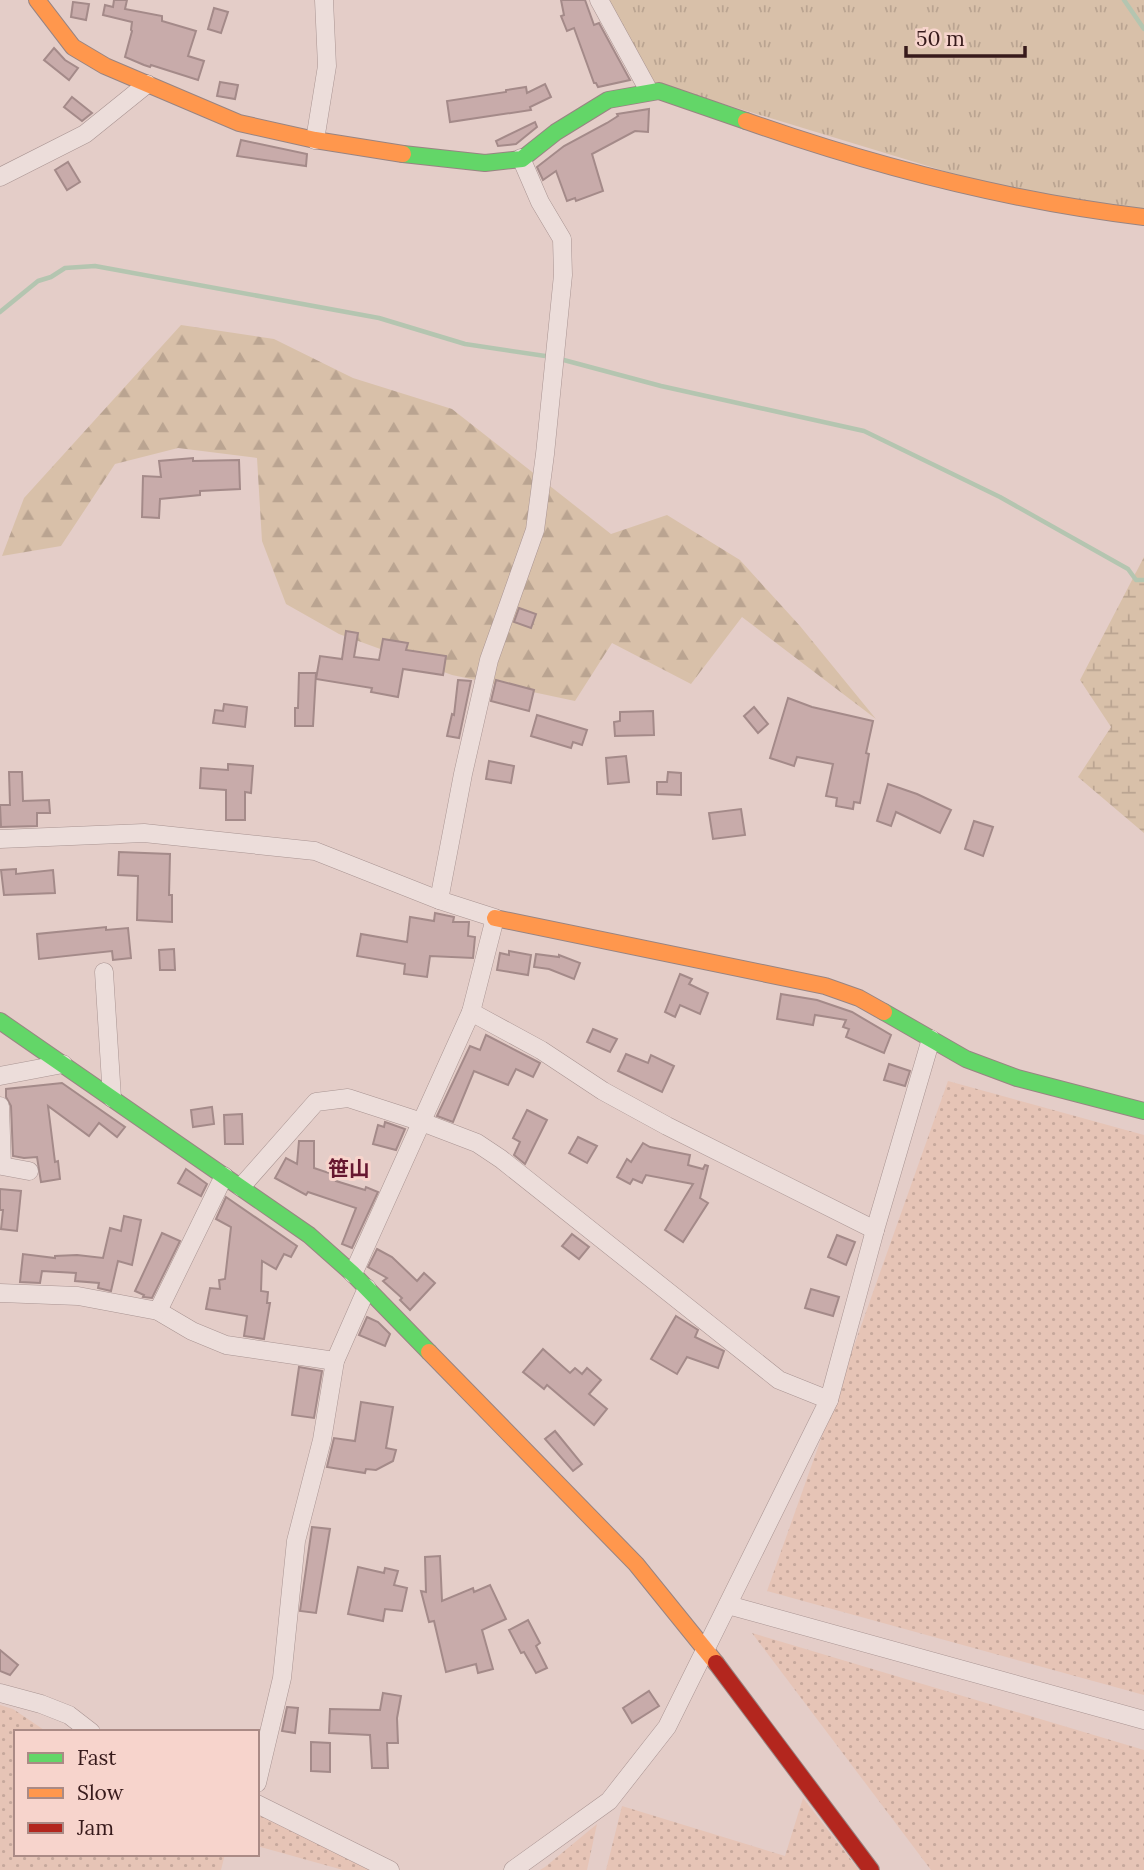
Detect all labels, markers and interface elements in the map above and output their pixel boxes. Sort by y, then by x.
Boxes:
scale bar [906,14,1025,58]
text: 50 m [916,25,965,52]
district label: 笹山 [328,1155,370,1182]
legend [14,1730,259,1856]
text: Fast [77,1744,117,1771]
text: Slow [77,1779,124,1806]
text: Jam [76,1814,114,1841]

